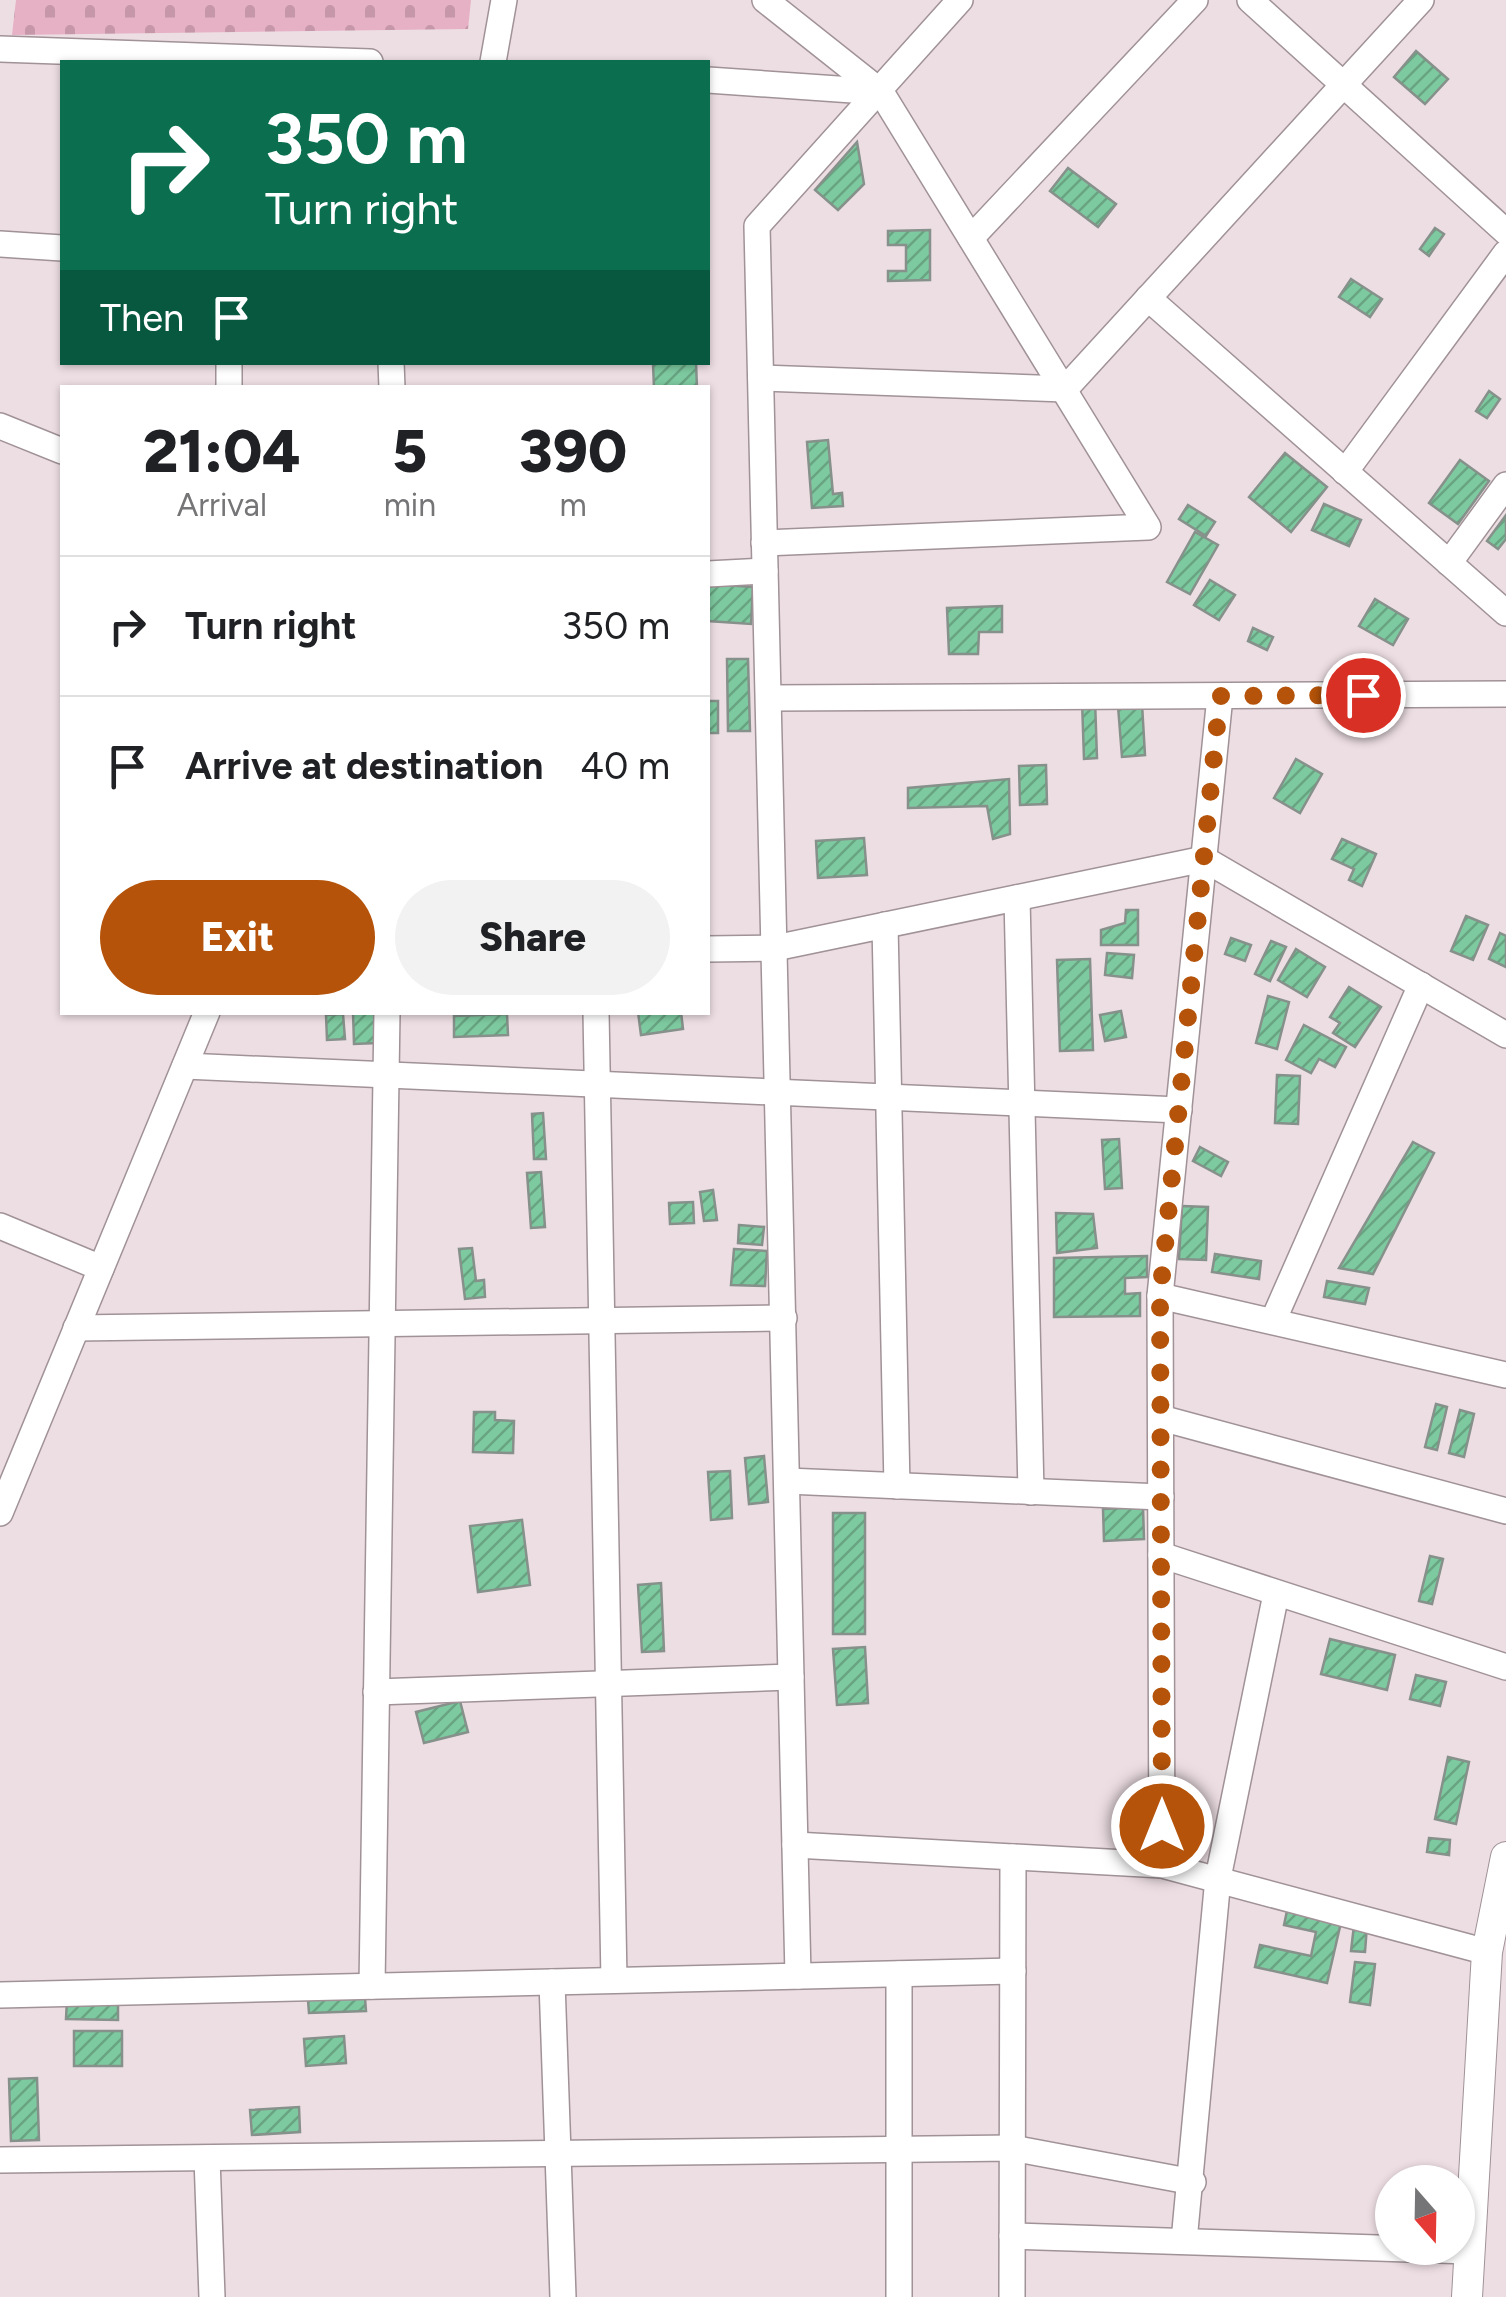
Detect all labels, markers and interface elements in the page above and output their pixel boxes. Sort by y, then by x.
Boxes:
text: 350 m [265,96,468,181]
icon: right [100,100,230,230]
text: Turn right [265,181,458,235]
icon: arrive [204,290,259,345]
text: Then [100,295,184,341]
text: 21:04 [143,415,301,487]
text: 5 [392,415,427,487]
text: 390 [519,415,627,487]
text: Arrival [177,486,267,524]
text: min [384,486,436,524]
text: m [559,486,587,524]
icon: right [100,599,155,654]
text: Turn right [185,603,357,649]
text: 350 m [561,603,670,649]
pin [1321,653,1406,738]
icon: arrive [1336,668,1391,723]
icon: arrive [100,739,155,794]
text: Arrive at destination [185,743,543,789]
text: 40 m [580,743,670,789]
button: Exit [100,880,375,995]
button: Share [395,880,670,995]
position arrow [1110,1774,1214,1878]
north arrow [1375,2165,1475,2265]
map controls [1375,2165,1475,2265]

